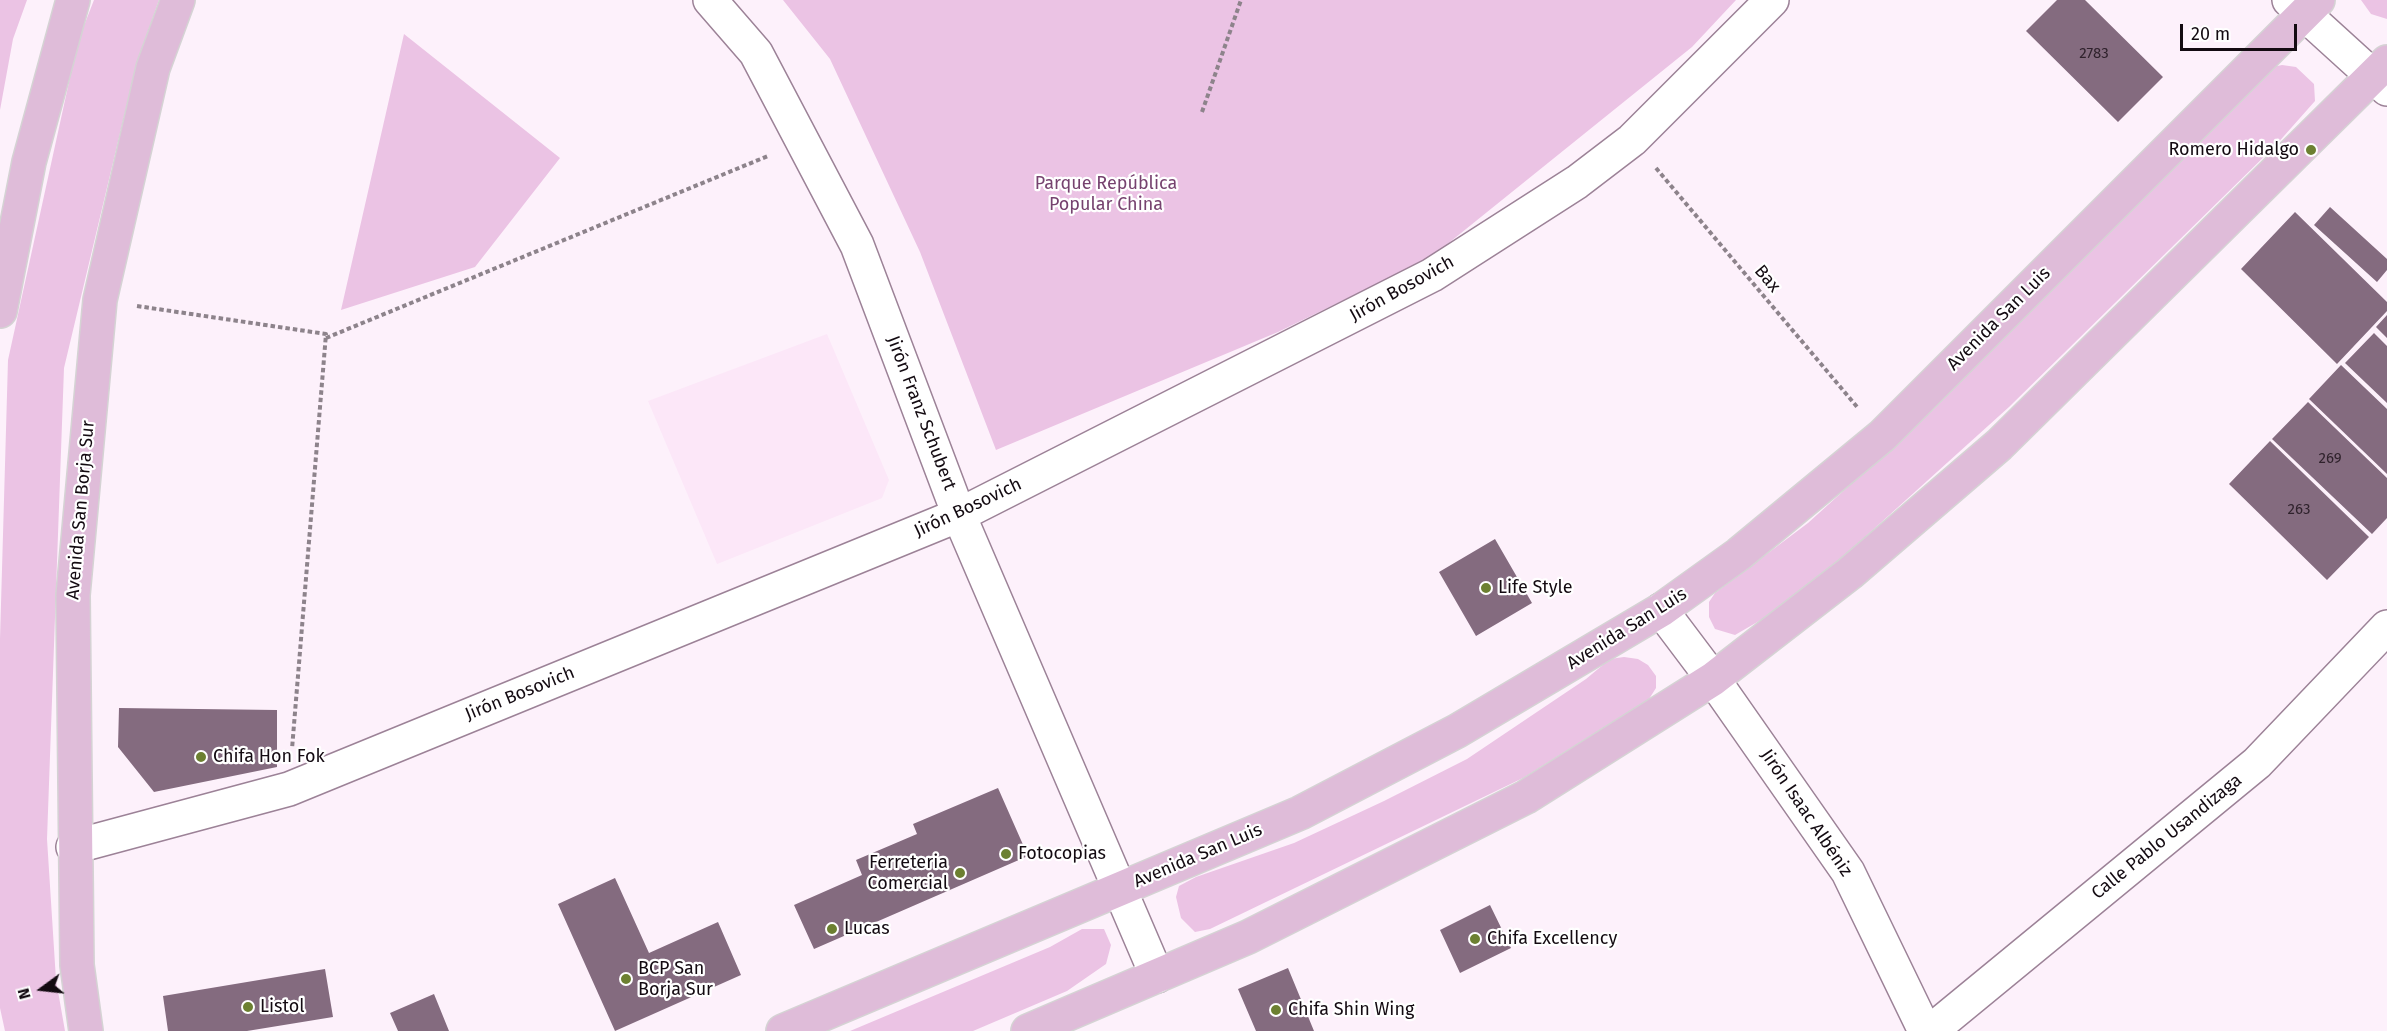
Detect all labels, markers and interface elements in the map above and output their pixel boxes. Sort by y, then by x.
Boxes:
scale bar [2183,12,2300,50]
text: 20 m [2191,23,2230,45]
house number: 2783 [2079,45,2109,63]
place label: Romero Hidalgo [2168,139,2299,161]
marker: Romero Hidalgo [2304,143,2318,157]
park label: Parque República Popular China [1035,173,1177,216]
street label: Jirón Bosovich [1346,251,1458,327]
street label: Bax [1749,261,1785,297]
street label: Avenida San Luis [1943,263,2055,375]
street label: Jirón Franz Schubert [882,333,960,493]
street label: Avenida San Borja Sur [62,419,100,601]
house number: 269 [2318,450,2342,468]
street label: Jirón Bosovich [911,474,1025,542]
house number: 263 [2288,501,2310,519]
place label: Life Style [1498,577,1573,599]
marker: Life Style [1479,581,1493,595]
street label: Avenida San Luis [1563,583,1691,675]
street label: Jirón Bosovich [462,662,578,726]
street label: Jirón Isaac Albéniz [1755,745,1857,881]
place label: Chifa Hon Fok [213,746,325,768]
marker: Chifa Hon Fok [194,750,208,764]
street label: Calle Pablo Usandizaga [2087,770,2247,904]
street label: Avenida San Luis [1131,819,1265,893]
place label: Fotocopias [1018,843,1106,865]
marker: Fotocopias [999,847,1013,861]
place label: Ferreteria Comercial [868,852,948,894]
marker: Ferreteria Comercial [953,866,967,880]
place label: Lucas [844,918,890,940]
marker: Lucas [825,922,839,936]
place label: Chifa Excellency [1487,928,1617,950]
marker: Chifa Excellency [1468,932,1482,946]
place label: BCP San Borja Sur [638,958,713,1000]
north arrow [12,959,72,1019]
marker: BCP San Borja Sur [619,972,633,986]
text: N [14,986,35,1001]
place label: Listol [260,996,304,1018]
place label: Chifa Shin Wing [1288,999,1414,1021]
marker: Listol [241,1000,255,1014]
marker: Chifa Shin Wing [1269,1003,1283,1017]

